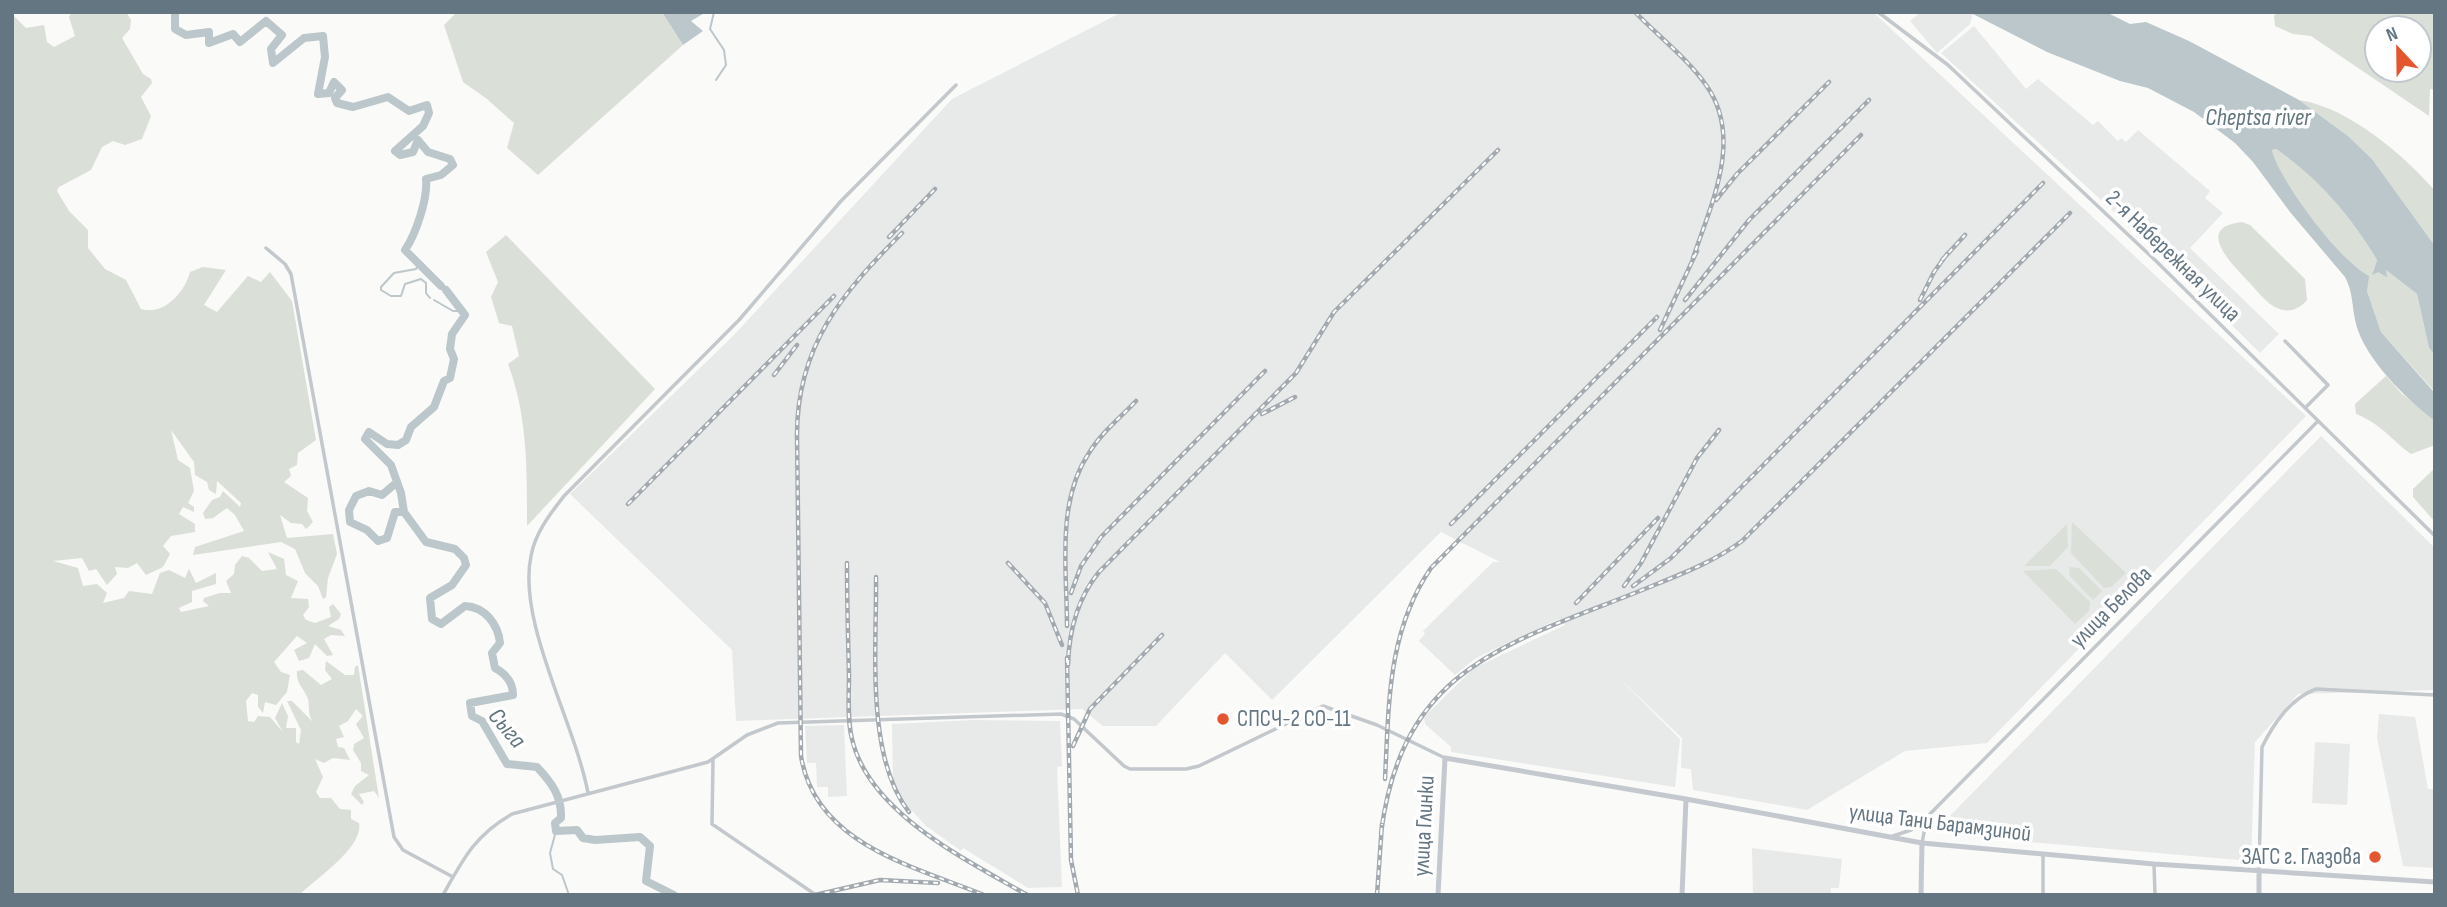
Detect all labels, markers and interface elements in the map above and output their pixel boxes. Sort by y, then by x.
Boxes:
north arrow [2363,14,2433,84]
text: N [2383,22,2401,47]
water label: Cheptsa river [2205,103,2312,132]
street label: 2-я Набережная улица [2100,184,2246,328]
street label: улица Белова [2064,560,2158,654]
water label: Сыга [482,702,532,754]
place label: СПСЧ-2 СО-11 [1237,705,1351,733]
marker: СПСЧ-2 СО-11 [1215,711,1231,727]
street label: улица Глинки [1407,775,1441,877]
street label: улица Тани Барамзиной [1847,798,2033,848]
place label: ЗАГС г. Глазова [2241,843,2361,871]
marker: ЗАГС г. Глазова [2367,849,2383,865]

